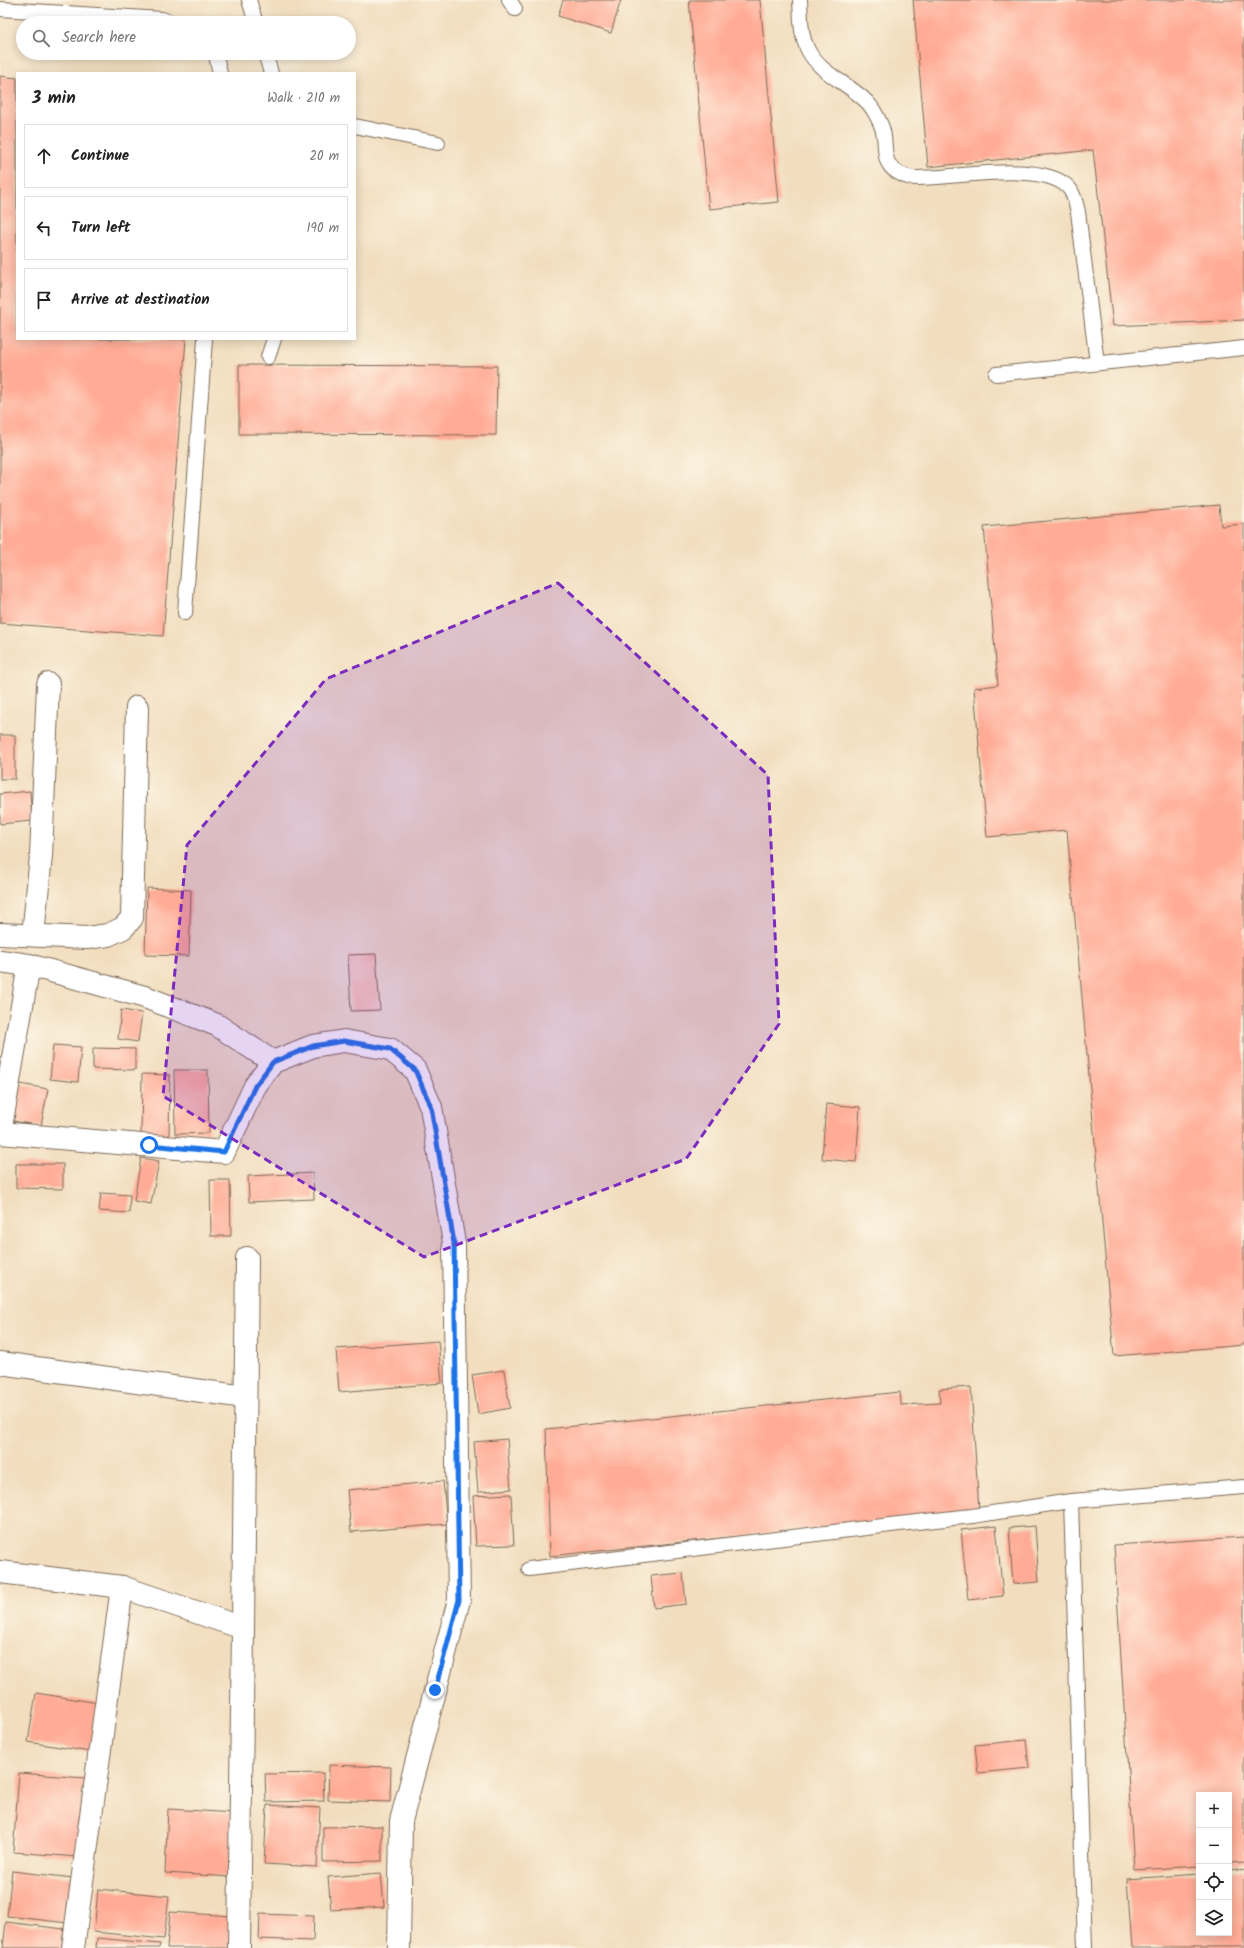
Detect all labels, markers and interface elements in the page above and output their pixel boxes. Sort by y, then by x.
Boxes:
search box [16,16,356,60]
text: Search here [62,26,136,50]
icon: search [30,27,52,49]
text: 3 min [32,85,76,112]
text: Walk · 210 m [267,88,340,109]
text: Continue [71,144,129,168]
icon: ahead [33,145,55,167]
text: 20 m [309,146,339,167]
text: Turn left [71,216,131,240]
icon: left [33,217,55,239]
text: 190 m [307,218,339,239]
text: Arrive at destination [71,288,210,312]
icon: arrive [33,289,55,311]
route start [140,1136,158,1154]
route end [426,1681,444,1699]
map controls [1196,1792,1232,1936]
button: + [1196,1792,1232,1828]
button: − [1196,1828,1232,1864]
button: locate [1196,1864,1232,1900]
button: layers [1196,1900,1232,1936]

